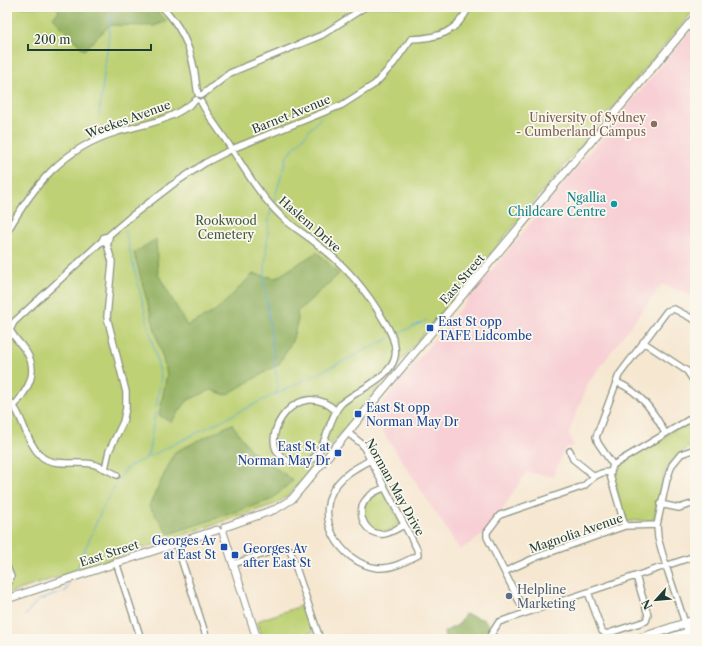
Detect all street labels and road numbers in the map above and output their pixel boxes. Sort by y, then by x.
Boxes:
street label: Barnet Avenue [249,91,333,137]
street label: Weekes Avenue [83,97,173,142]
street label: Haslem Drive [276,193,344,255]
street label: East Street [437,250,488,307]
street label: Norman May Drive [362,436,428,539]
street label: Magnolia Avenue [527,510,625,556]
street label: East Street [78,536,141,570]

